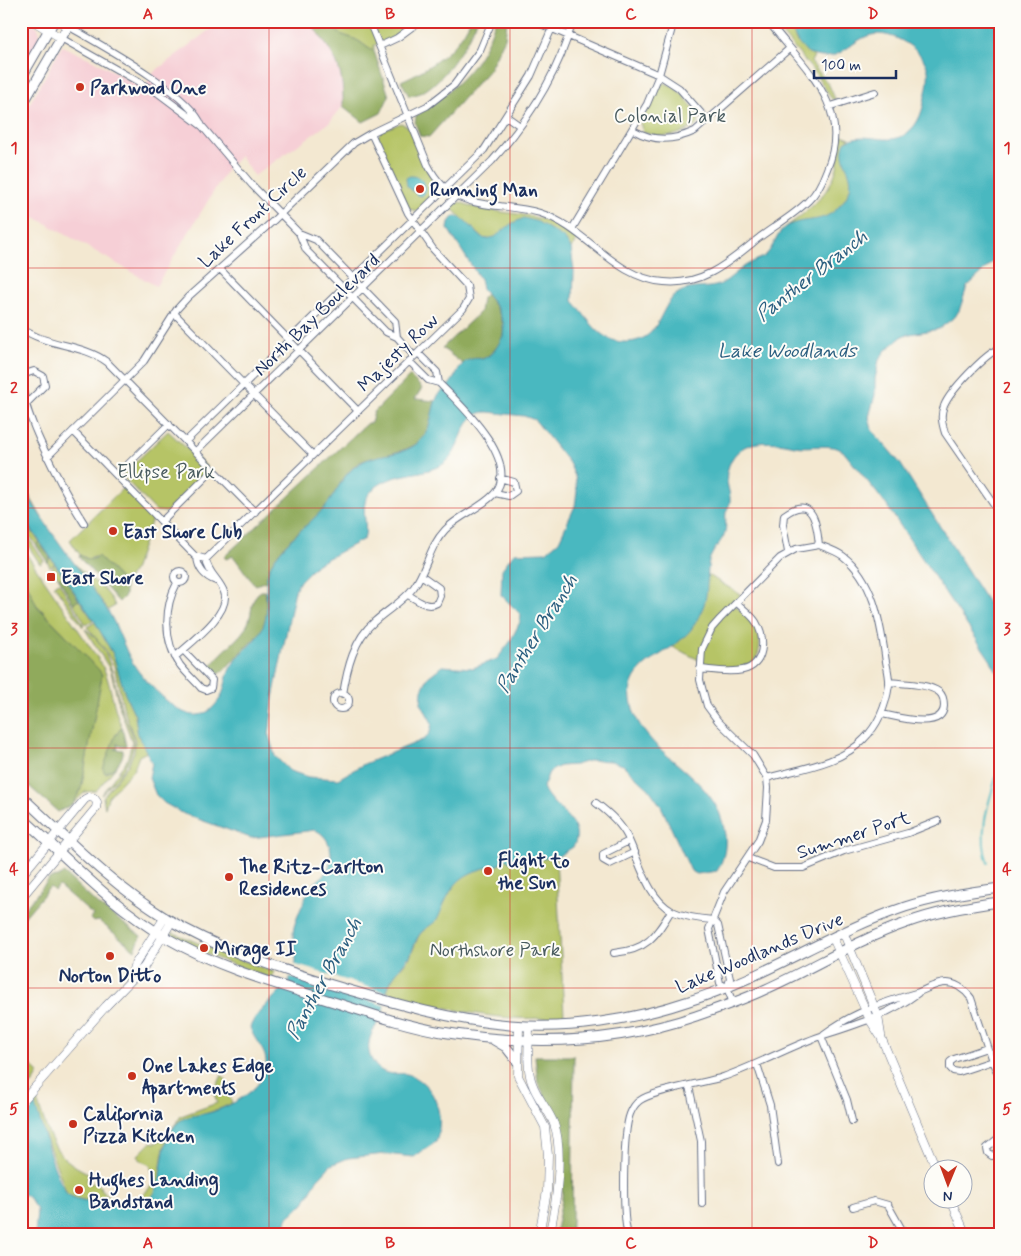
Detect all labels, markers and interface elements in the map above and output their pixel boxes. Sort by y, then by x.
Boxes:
text: A [143,4,153,25]
text: B [385,4,395,25]
text: C [625,4,637,25]
text: D [867,4,879,25]
scale bar [814,48,896,80]
text: 100 m [821,56,861,76]
place label: Parkwood One [90,76,207,101]
marker: Parkwood One [74,81,86,93]
park label: Colonial Park [614,104,727,129]
text: 1 [10,138,18,159]
text: 1 [1003,138,1011,159]
street label: Lake Front Circle [193,160,313,274]
place label: Running Man [430,178,538,206]
marker: Running Man [414,183,426,195]
water label: Panther Branch [750,224,874,328]
street label: North Bay Boulevard [249,248,386,382]
street label: Majesty Row [352,308,445,399]
water label: Lake Woodlands [718,338,858,365]
text: 2 [10,378,18,399]
text: 2 [1003,378,1011,399]
park label: Ellipse Park [117,460,215,485]
place label: East Shore Club [123,520,242,545]
marker: East Shore Club [107,525,119,537]
place label: East Shore [61,566,144,591]
water label: Panther Branch [490,569,585,698]
marker: East Shore [45,571,57,583]
text: 3 [10,619,18,640]
text: 3 [1003,619,1011,640]
street label: Summer Port [794,805,913,865]
place label: Flight to the Sun [497,849,570,896]
place label: The Ritz-Carlton Residences [239,855,384,902]
text: 4 [9,859,19,880]
text: 4 [1002,859,1012,880]
marker: Flight to the Sun [482,865,494,877]
marker: The Ritz-Carlton Residences [223,871,235,883]
street label: Lake Woodlands Drive [672,907,847,1000]
water label: Panther Branch [280,913,369,1044]
place label: Mirage II [214,937,296,965]
park label: Northshore Park [430,938,561,963]
marker: Mirage II [198,942,210,954]
marker: Norton Ditto [104,950,116,962]
place label: Norton Ditto [59,964,161,989]
place label: One Lakes Edge Apartments [142,1054,273,1103]
marker: One Lakes Edge Apartments [126,1070,138,1082]
text: 5 [9,1099,19,1120]
text: 5 [1002,1099,1012,1120]
place label: California Pizza Kitchen [83,1102,195,1149]
marker: California Pizza Kitchen [67,1118,79,1130]
north arrow [924,1158,974,1208]
place label: Hughes Landing Bandstand [89,1168,219,1215]
marker: Hughes Landing Bandstand [73,1184,85,1196]
text: N [943,1187,953,1205]
text: A [143,1233,153,1254]
text: B [385,1233,395,1254]
text: C [625,1233,637,1254]
text: D [867,1233,879,1254]

